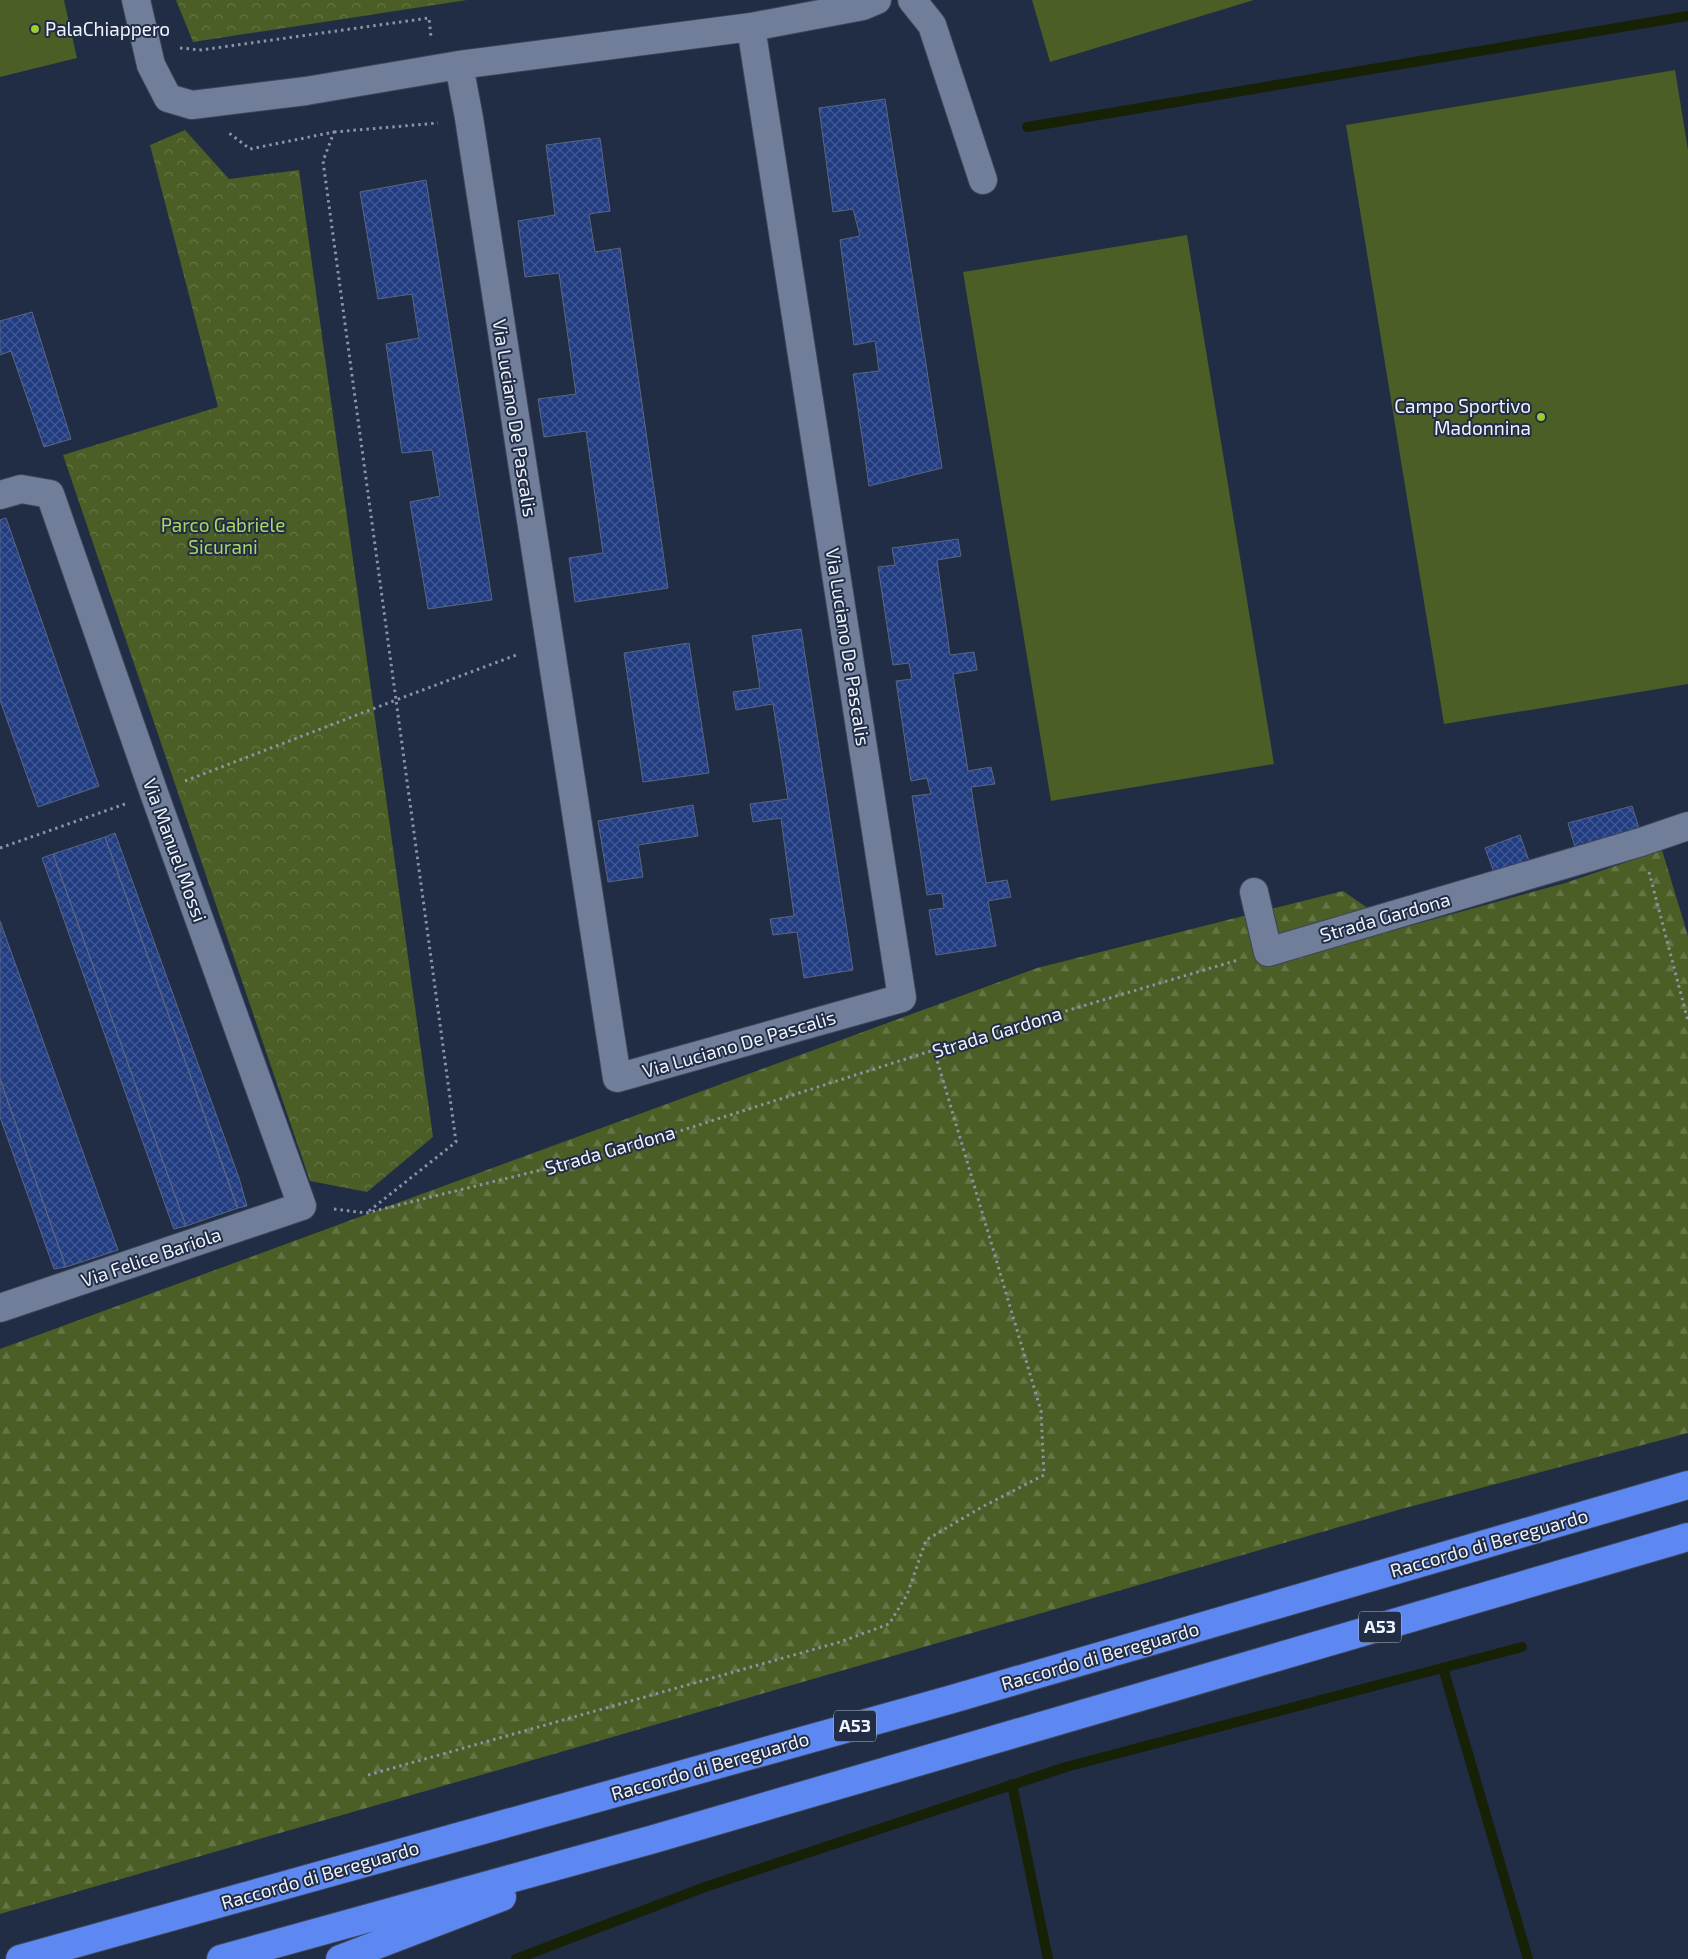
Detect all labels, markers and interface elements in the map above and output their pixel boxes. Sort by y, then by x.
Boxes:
place label: PalaChiappero [45,17,170,40]
marker: PalaChiappero [29,23,41,35]
street label: Via Luciano De Pascalis [488,317,543,519]
place label: Campo Sportivo Madonnina [1394,394,1531,439]
marker: Campo Sportivo Madonnina [1535,411,1547,423]
park label: Parco Gabriele Sicurani [161,513,285,558]
street label: Via Luciano De Pascalis [821,546,876,748]
street label: Via Manuel Mossi [139,775,212,925]
street label: Strada Gardona [1317,887,1453,946]
street label: Strada Gardona [929,1001,1064,1062]
street label: Via Luciano De Pascalis [640,1005,838,1082]
street label: Strada Gardona [542,1120,678,1179]
street label: Via Felice Bariola [78,1222,224,1291]
street label: Raccordo di Bereguardo [1387,1503,1591,1582]
road number: A53 [1359,1611,1401,1642]
street label: Raccordo di Bereguardo [998,1616,1202,1695]
road number: A53 [834,1710,876,1742]
street label: Raccordo di Bereguardo [608,1726,812,1805]
street label: Raccordo di Bereguardo [218,1835,422,1914]

